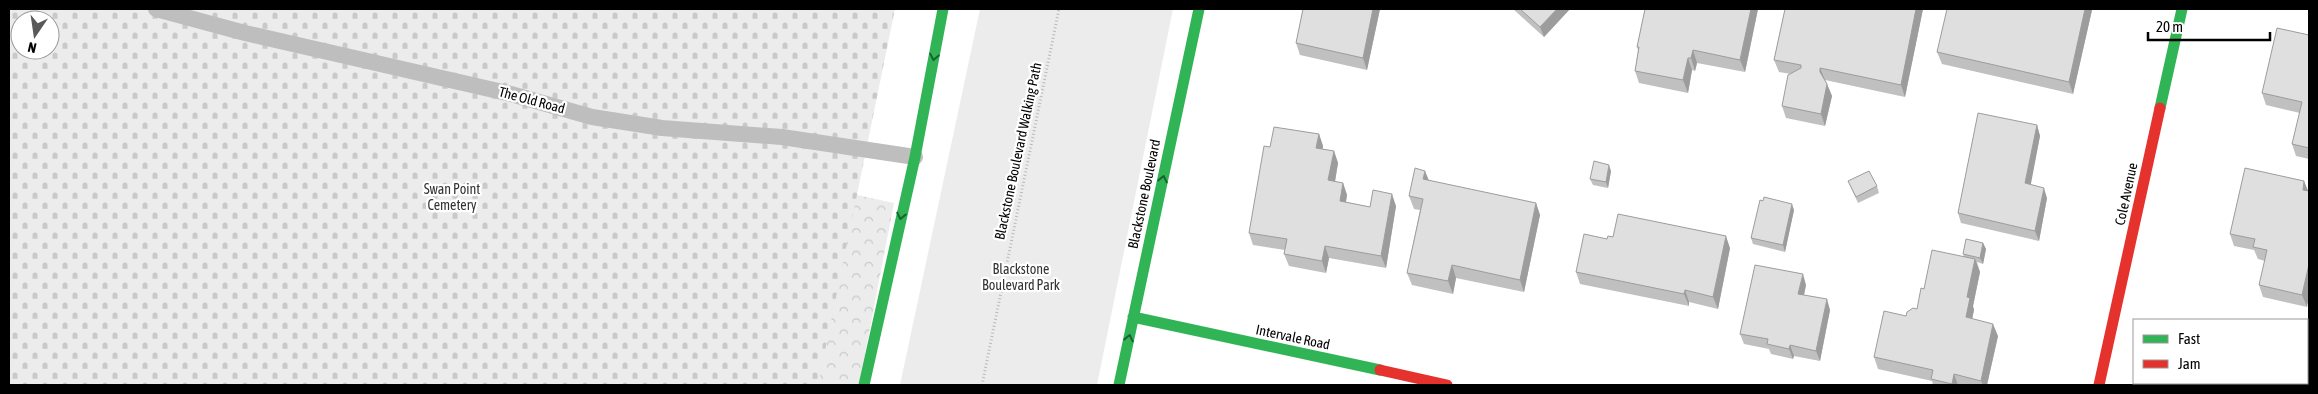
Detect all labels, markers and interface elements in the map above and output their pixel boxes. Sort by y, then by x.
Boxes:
north arrow [10,10,60,60]
scale bar [2148,10,2270,42]
text: 20 m [2156,18,2183,35]
text: N [26,39,38,56]
one-way arrow [929,52,939,61]
street label: Blackstone Boulevard Walking Path [991,61,1045,241]
street label: The Old Road [497,83,567,117]
street label: Blackstone Boulevard [1125,138,1163,250]
street label: Cole Avenue [2112,161,2140,227]
one-way arrow [1157,174,1168,183]
park label: Swan Point Cemetery [424,181,480,213]
one-way arrow [897,211,907,220]
park label: Blackstone Boulevard Park [982,261,1060,293]
legend [2133,319,2308,384]
street label: Intervale Road [1254,321,1332,353]
text: Fast [2178,330,2200,347]
one-way arrow [1123,333,1134,342]
text: Jam [2178,355,2201,372]

